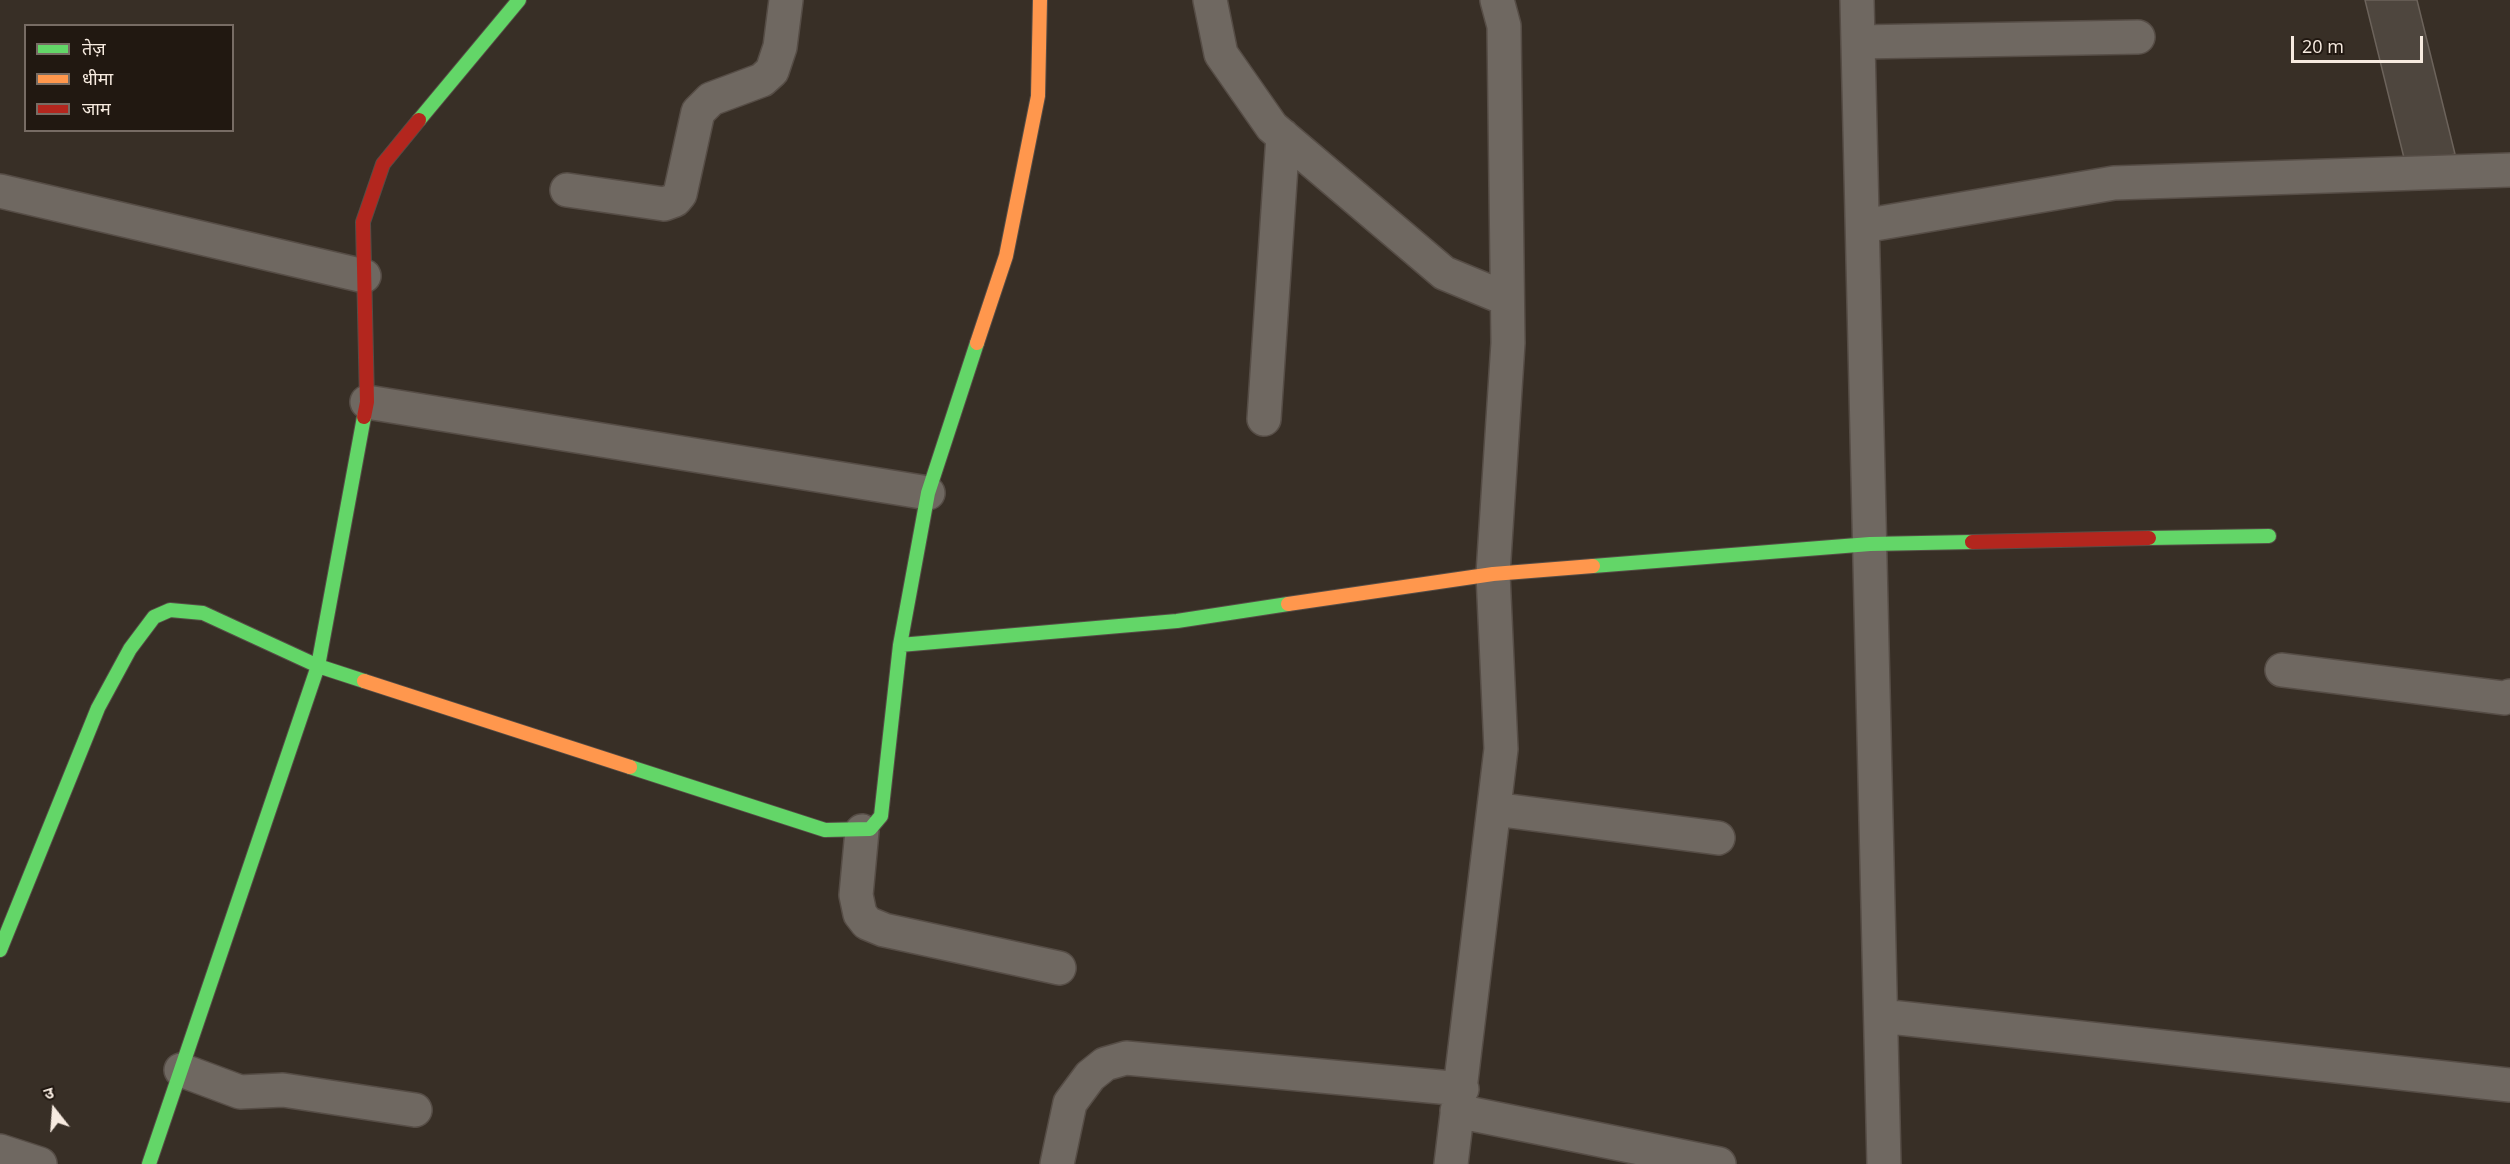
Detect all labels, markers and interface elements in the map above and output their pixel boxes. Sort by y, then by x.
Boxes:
legend [24,24,234,132]
scale bar [2294,24,2426,62]
text: 20 m [2302,34,2344,58]
text: तेज़ [82,36,106,60]
text: धीमा [82,66,113,90]
text: जाम [82,96,111,120]
north arrow [24,1080,84,1140]
text: उ [41,1081,56,1105]

